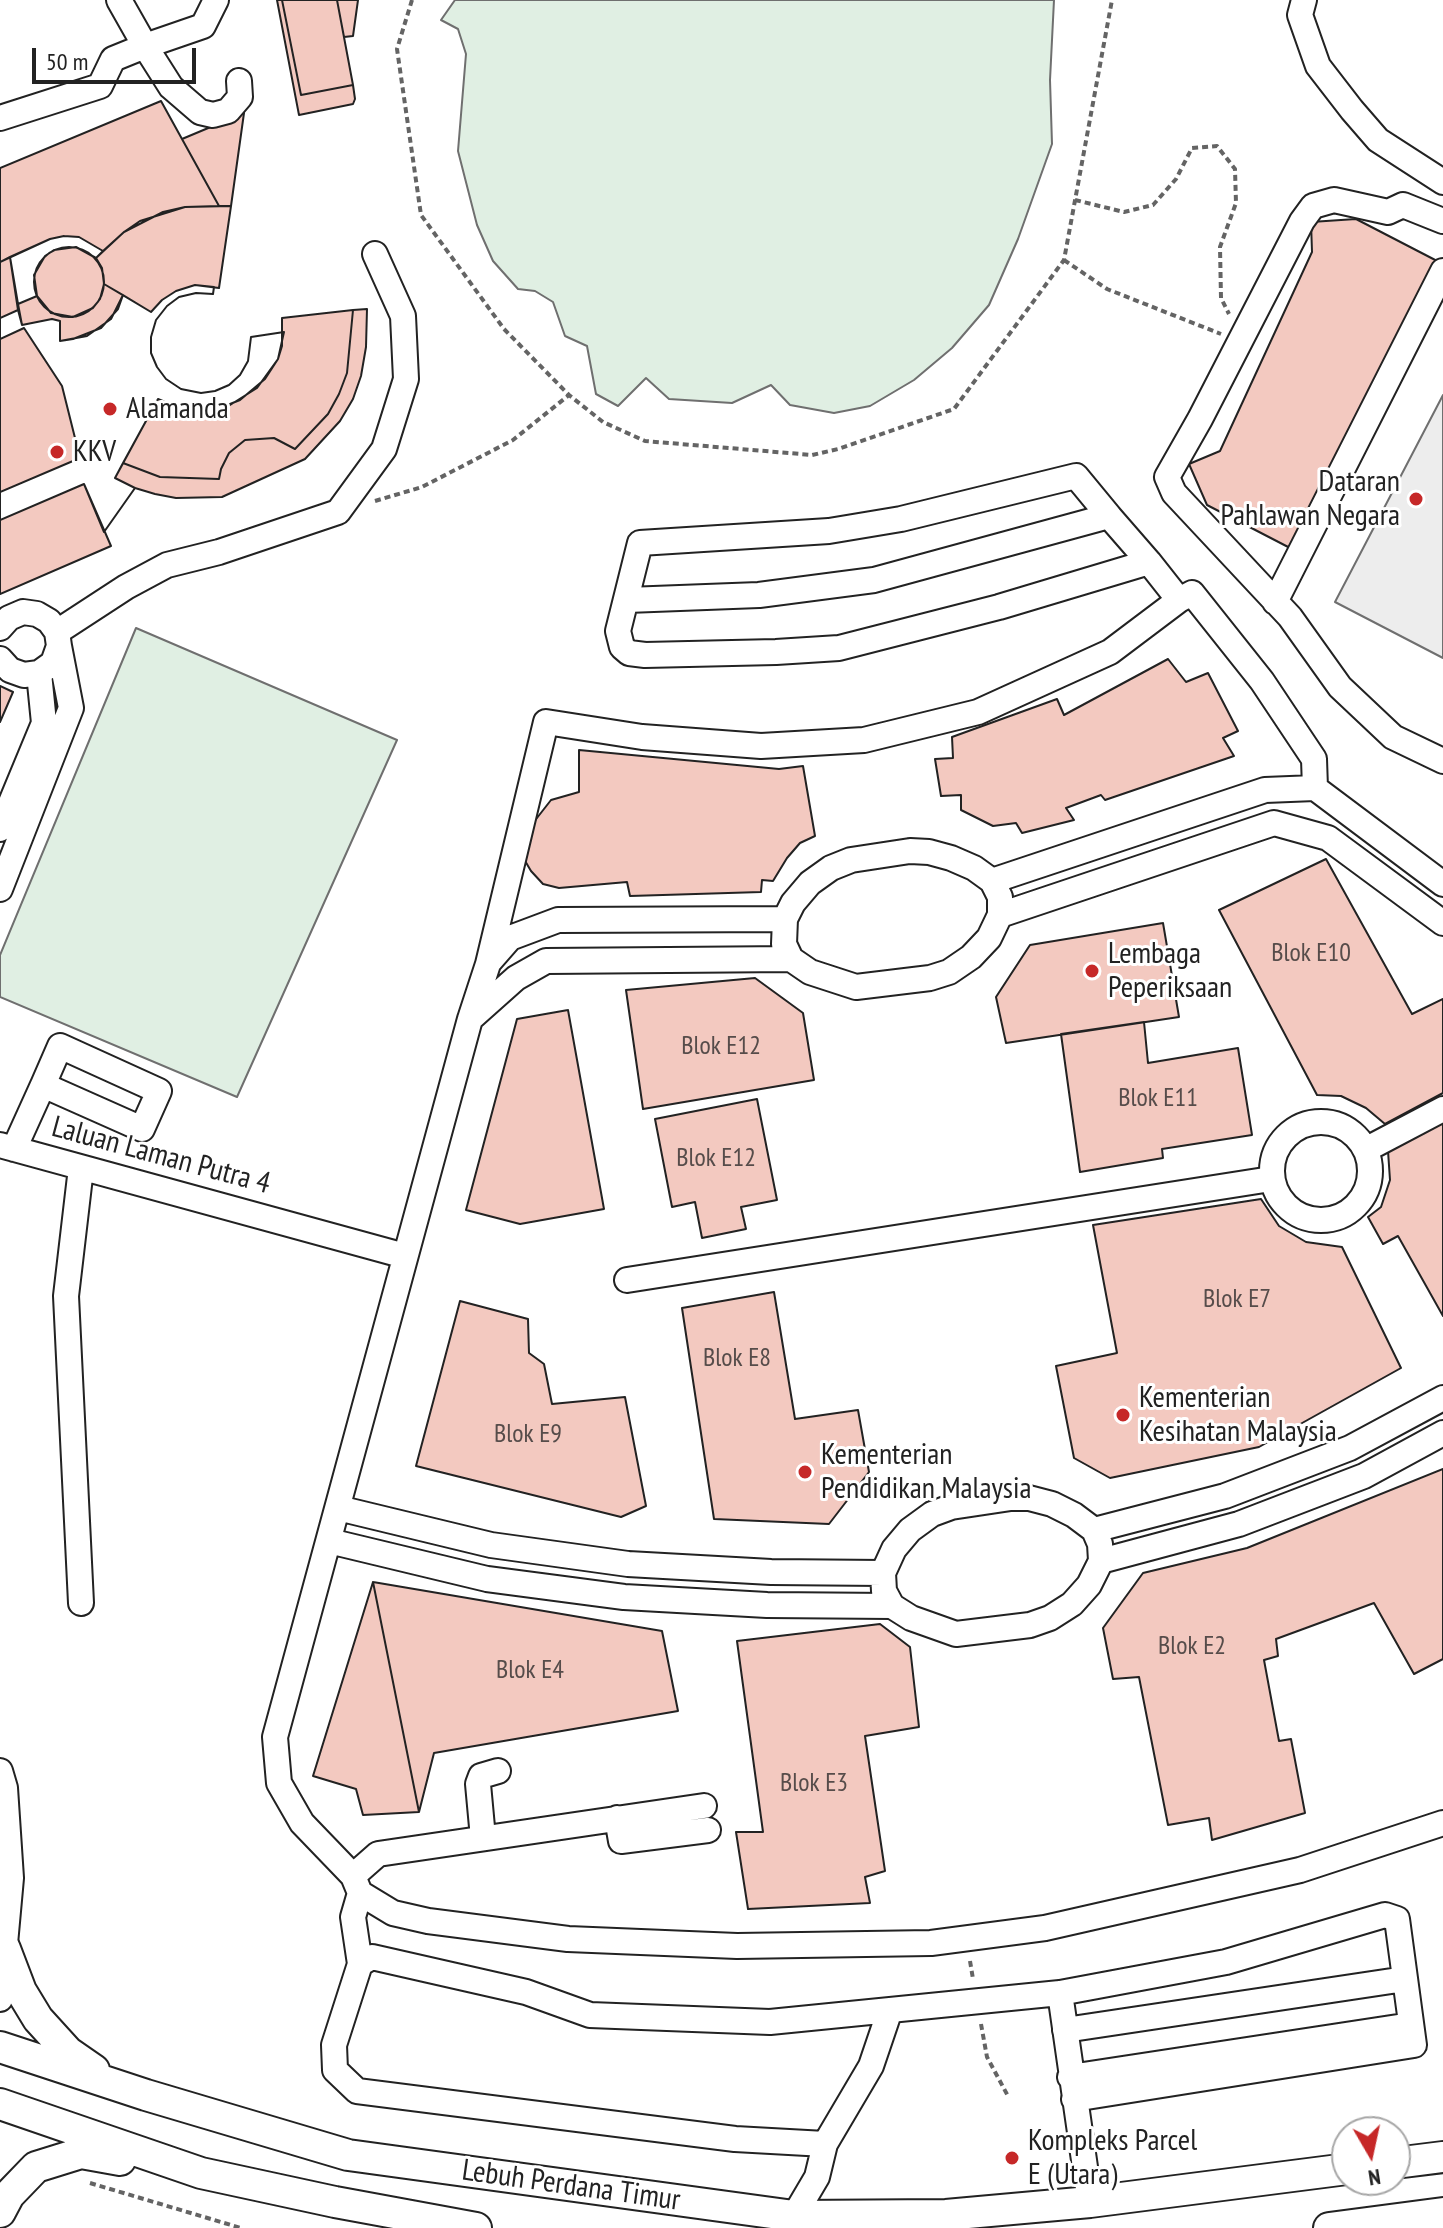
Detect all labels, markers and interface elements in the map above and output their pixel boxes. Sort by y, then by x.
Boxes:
scale bar [36,32,200,82]
text: 50 m [46,46,88,77]
place label: Alamanda [126,391,229,427]
marker: Alamanda [101,400,119,418]
place label: KKV [73,434,116,470]
marker: KKV [48,443,66,461]
place label: Dataran Pahlawan Negara [1220,464,1400,534]
marker: Dataran Pahlawan Negara [1407,490,1425,508]
place label: Lembaga Peperiksaan [1108,936,1232,1006]
house number: Blok E10 [1271,938,1351,970]
marker: Lembaga Peperiksaan [1083,962,1101,980]
house number: Blok E12 [681,1031,761,1063]
house number: Blok E11 [1118,1083,1198,1115]
street label: Laluan Laman Putra 4 [48,1110,274,1202]
house number: Blok E12 [676,1143,756,1175]
house number: Blok E7 [1203,1284,1271,1316]
house number: Blok E8 [703,1343,771,1375]
place label: Kementerian Kesihatan Malaysia [1139,1380,1337,1450]
marker: Kementerian Kesihatan Malaysia [1114,1406,1132,1424]
house number: Blok E9 [494,1419,562,1451]
place label: Kementerian Pendidikan Malaysia [821,1437,1031,1508]
marker: Kementerian Pendidikan Malaysia [796,1463,814,1481]
house number: Blok E2 [1158,1631,1226,1663]
house number: Blok E4 [496,1655,564,1687]
house number: Blok E3 [780,1768,848,1800]
north arrow [1331,2116,1411,2196]
place label: Kompleks Parcel E (Utara) [1028,2123,1197,2194]
marker: Kompleks Parcel E (Utara) [1003,2149,1021,2167]
street label: Lebuh Perdana Timur [460,2153,682,2219]
text: N [1366,2163,1383,2192]

